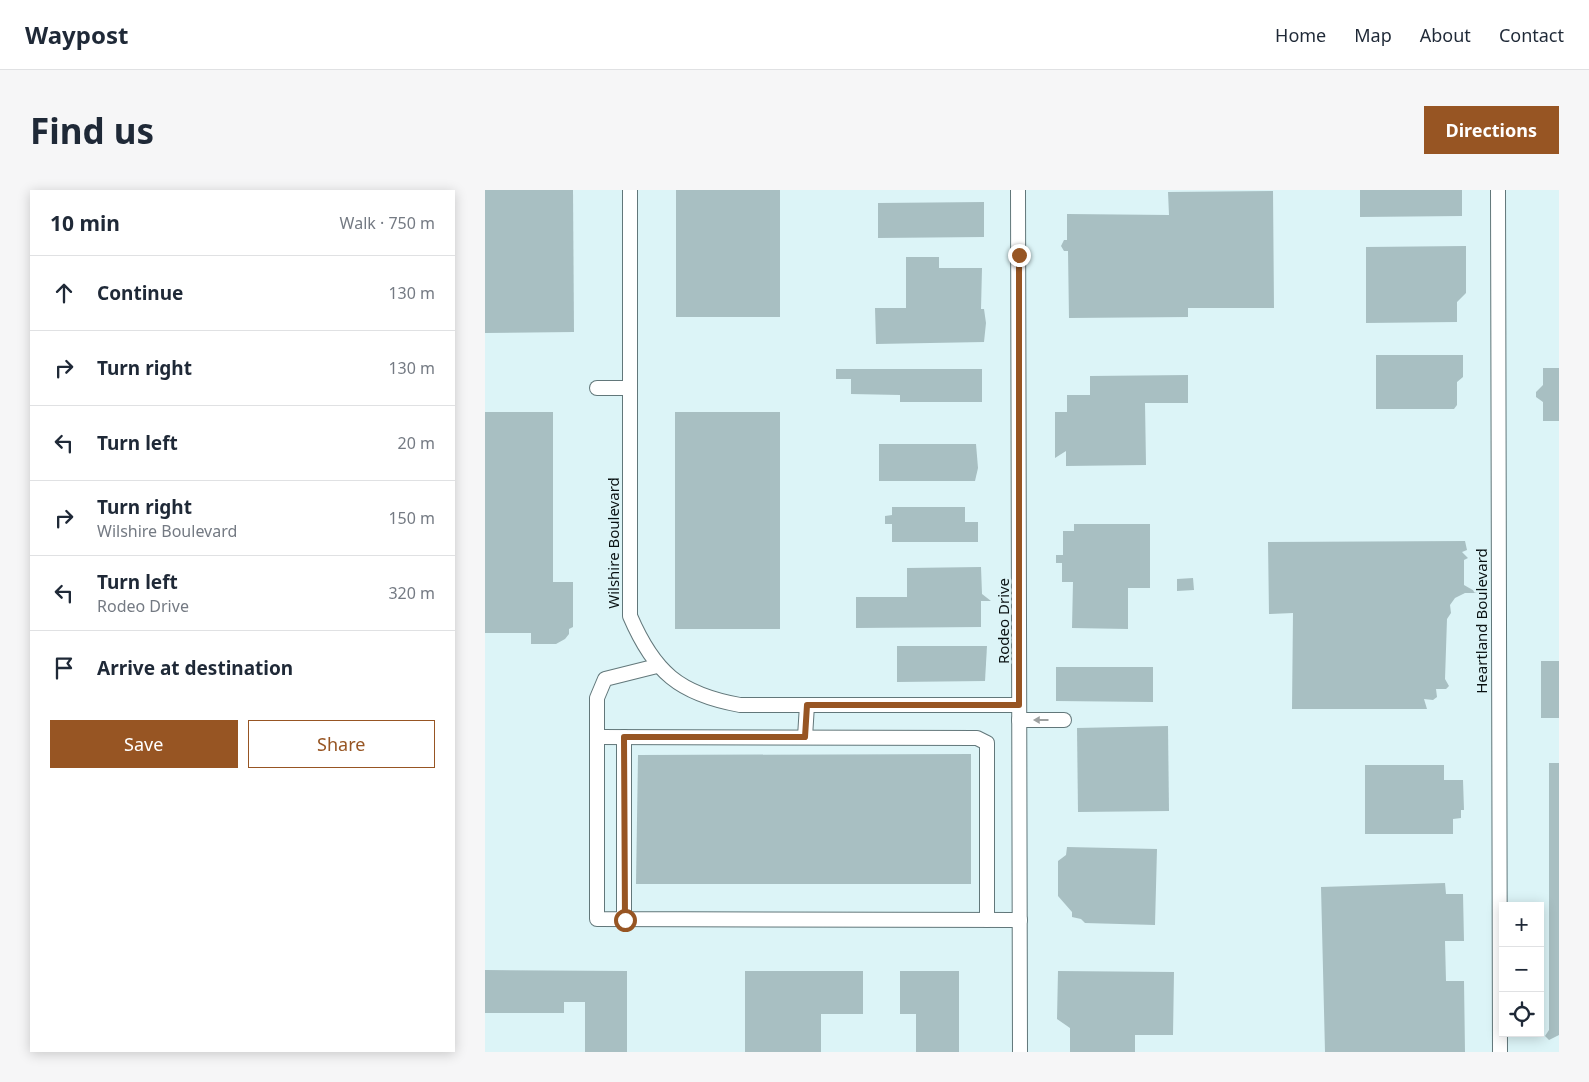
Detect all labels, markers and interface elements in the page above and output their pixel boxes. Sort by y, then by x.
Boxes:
text: Waypost [25,18,128,51]
text: Home [1275,23,1326,47]
text: Map [1354,23,1392,47]
text: About [1420,23,1471,47]
text: Contact [1499,23,1564,47]
button: Directions [1424,106,1559,154]
text: Find us [30,107,154,154]
text: 10 min [50,209,120,237]
text: Walk · 750 m [340,212,435,234]
route end [1008,244,1031,267]
icon: ahead [50,279,78,307]
text: Continue [97,280,183,306]
text: 130 m [388,282,435,304]
icon: right [50,354,78,382]
text: Turn right [97,355,192,381]
text: 130 m [388,357,435,379]
icon: left [50,429,78,457]
text: Turn left [97,430,178,456]
text: 20 m [398,432,435,454]
street label: Wilshire Boulevard [603,477,623,609]
text: Turn right [97,494,192,520]
icon: right [50,504,78,532]
text: 150 m [388,507,435,529]
text: Wilshire Boulevard [97,520,237,542]
street label: Heartland Boulevard [1471,548,1491,694]
text: Turn left [97,569,178,595]
street label: Rodeo Drive [993,578,1013,664]
icon: left [50,579,78,607]
text: 320 m [388,582,435,604]
text: Rodeo Drive [97,595,189,617]
icon: arrive [50,654,78,682]
text: Arrive at destination [97,655,293,681]
one-way arrow [1033,716,1049,724]
button: Save [50,720,238,768]
button: Share [248,720,435,768]
map controls [1499,902,1544,1037]
button: + [1499,902,1544,947]
route start [614,909,637,932]
button: − [1499,947,1544,992]
button: locate [1499,992,1544,1037]

